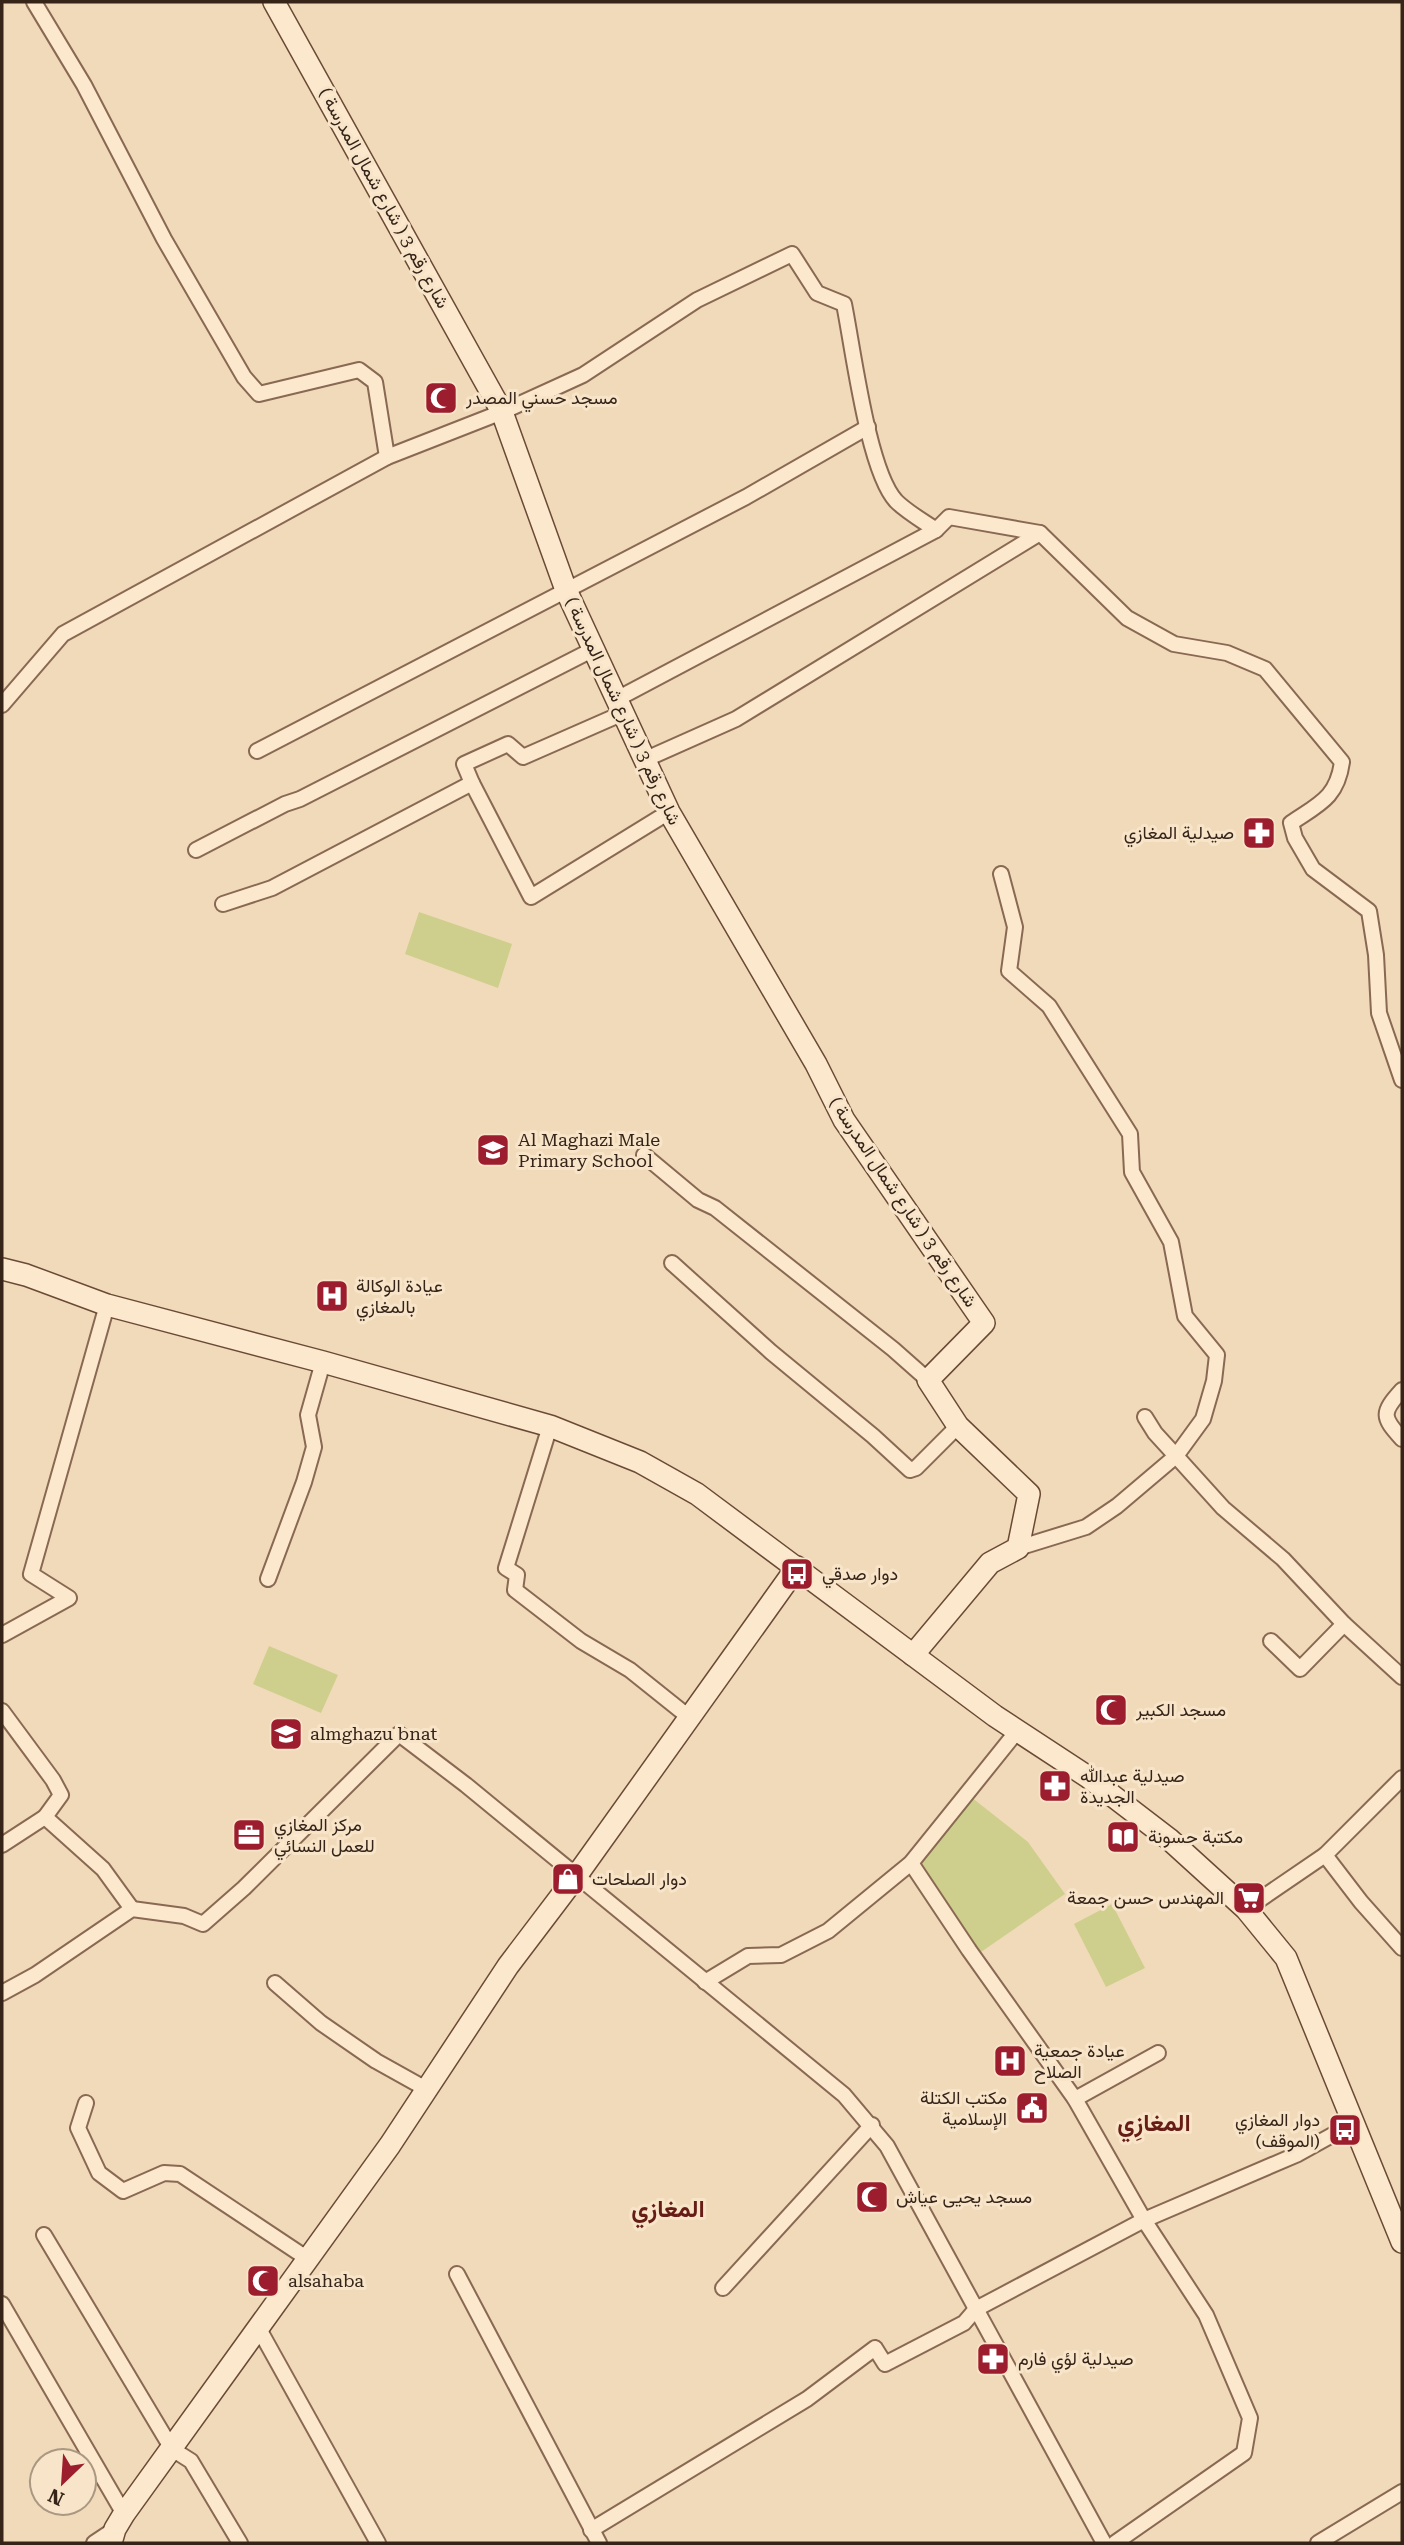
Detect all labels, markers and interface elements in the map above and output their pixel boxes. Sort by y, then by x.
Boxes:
street label: شارع رقم 3 ( شارع شمال المدرسة ) [313,84,454,313]
mosque icon: مسجد حسني المصدر [422,379,460,417]
place label: مسجد حسني المصدر [465,387,618,413]
street label: شارع رقم 3 ( شارع شمال المدرسة ) [560,594,686,829]
pharmacy icon: صيدلية المغازي [1240,814,1278,852]
place label: صيدلية المغازي [1124,822,1234,848]
street label: شارع رقم 3 ( شارع شمال المدرسة ) [823,1093,982,1312]
place label: Al Maghazi Male Primary School [518,1129,660,1171]
school or university icon: Al Maghazi Male Primary School [474,1131,512,1169]
place label: عيادة الوكالة بالمغازي [356,1275,443,1322]
hospital icon: عيادة الوكالة بالمغازي [313,1277,351,1315]
bus stop icon: دوار صدقي [778,1555,816,1593]
place label: دوار صدقي [822,1563,898,1589]
mosque icon: مسجد الكبير [1092,1691,1130,1729]
place label: مسجد الكبير [1135,1699,1226,1721]
school or university icon: almghazu bnat [267,1715,305,1753]
place label: almghazu bnat [310,1723,437,1744]
place label: صيدلية عبدالله الجديدة [1080,1765,1185,1807]
pharmacy icon: صيدلية عبدالله الجديدة [1036,1767,1074,1805]
place label: مركز المغازي للعمل النسائي [274,1814,375,1861]
office icon: مركز المغازي للعمل النسائي [230,1816,268,1854]
library icon: مكتبة حسونة [1104,1818,1142,1856]
place label: مكتبة حسونة [1148,1826,1243,1848]
shop icon: دوار الصلحات [549,1860,587,1898]
place label: دوار الصلحات [592,1868,687,1890]
supermarket icon: المهندس حسن جمعة [1230,1879,1268,1917]
place label: المهندس حسن جمعة [1067,1887,1224,1909]
place label: عيادة جمعية الصلاح [1034,2040,1125,2084]
hospital icon: عيادة جمعية الصلاح [991,2042,1029,2080]
place label: مكتب الكتلة الإسلامية [920,2087,1007,2131]
public building icon: مكتب الكتلة الإسلامية [1013,2089,1051,2127]
district label: المغازِي [1117,2109,1191,2143]
place label: دوار المغازي (الموقف) [1235,2109,1320,2152]
bus stop icon: دوار المغازي (الموقف) [1326,2111,1364,2149]
mosque icon: مسجد يحيى عياش [853,2178,891,2216]
place label: مسجد يحيى عياش [896,2186,1032,2208]
district label: المغازي [631,2195,705,2229]
mosque icon: alsahaba [244,2262,282,2300]
place label: alsahaba [288,2270,364,2291]
pharmacy icon: صيدلية لؤي فارم [974,2340,1012,2378]
place label: صيدلية لؤي فارم [1018,2348,1134,2374]
north arrow [28,2447,98,2517]
text: N [44,2483,68,2510]

